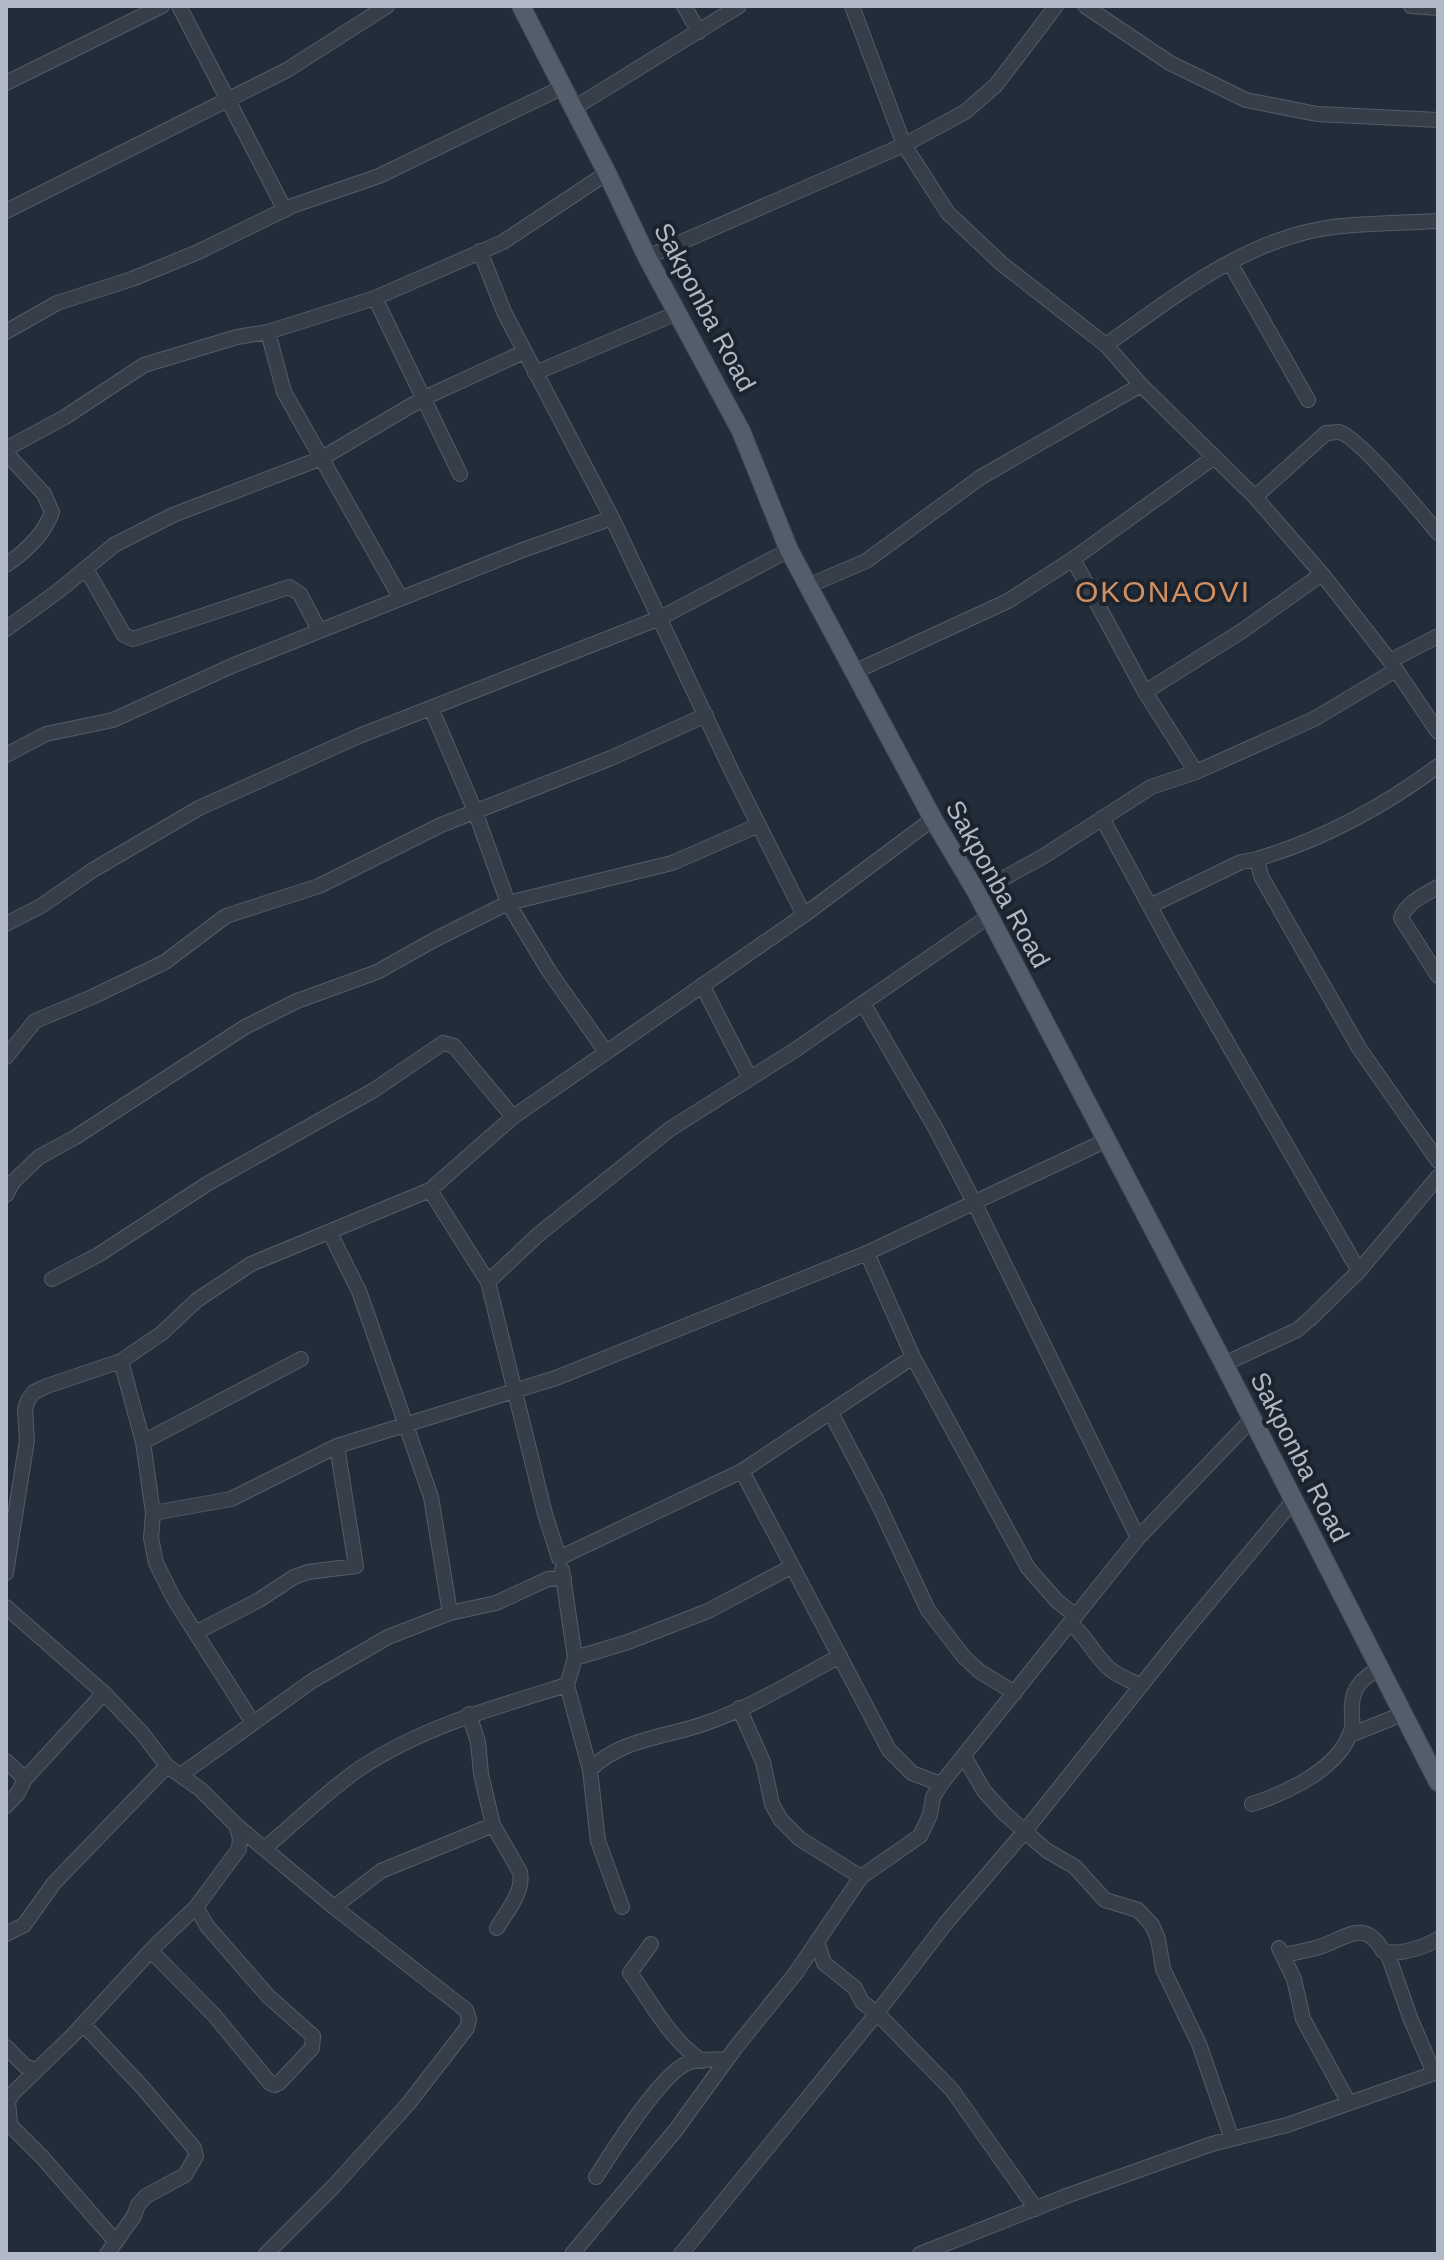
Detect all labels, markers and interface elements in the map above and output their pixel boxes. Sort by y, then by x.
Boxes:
street label: Sakponba Road [648,218,762,396]
district label: OKONAOVI [1075,575,1251,608]
street label: Sakponba Road [940,795,1056,973]
street label: Sakponba Road [1244,1367,1356,1547]

